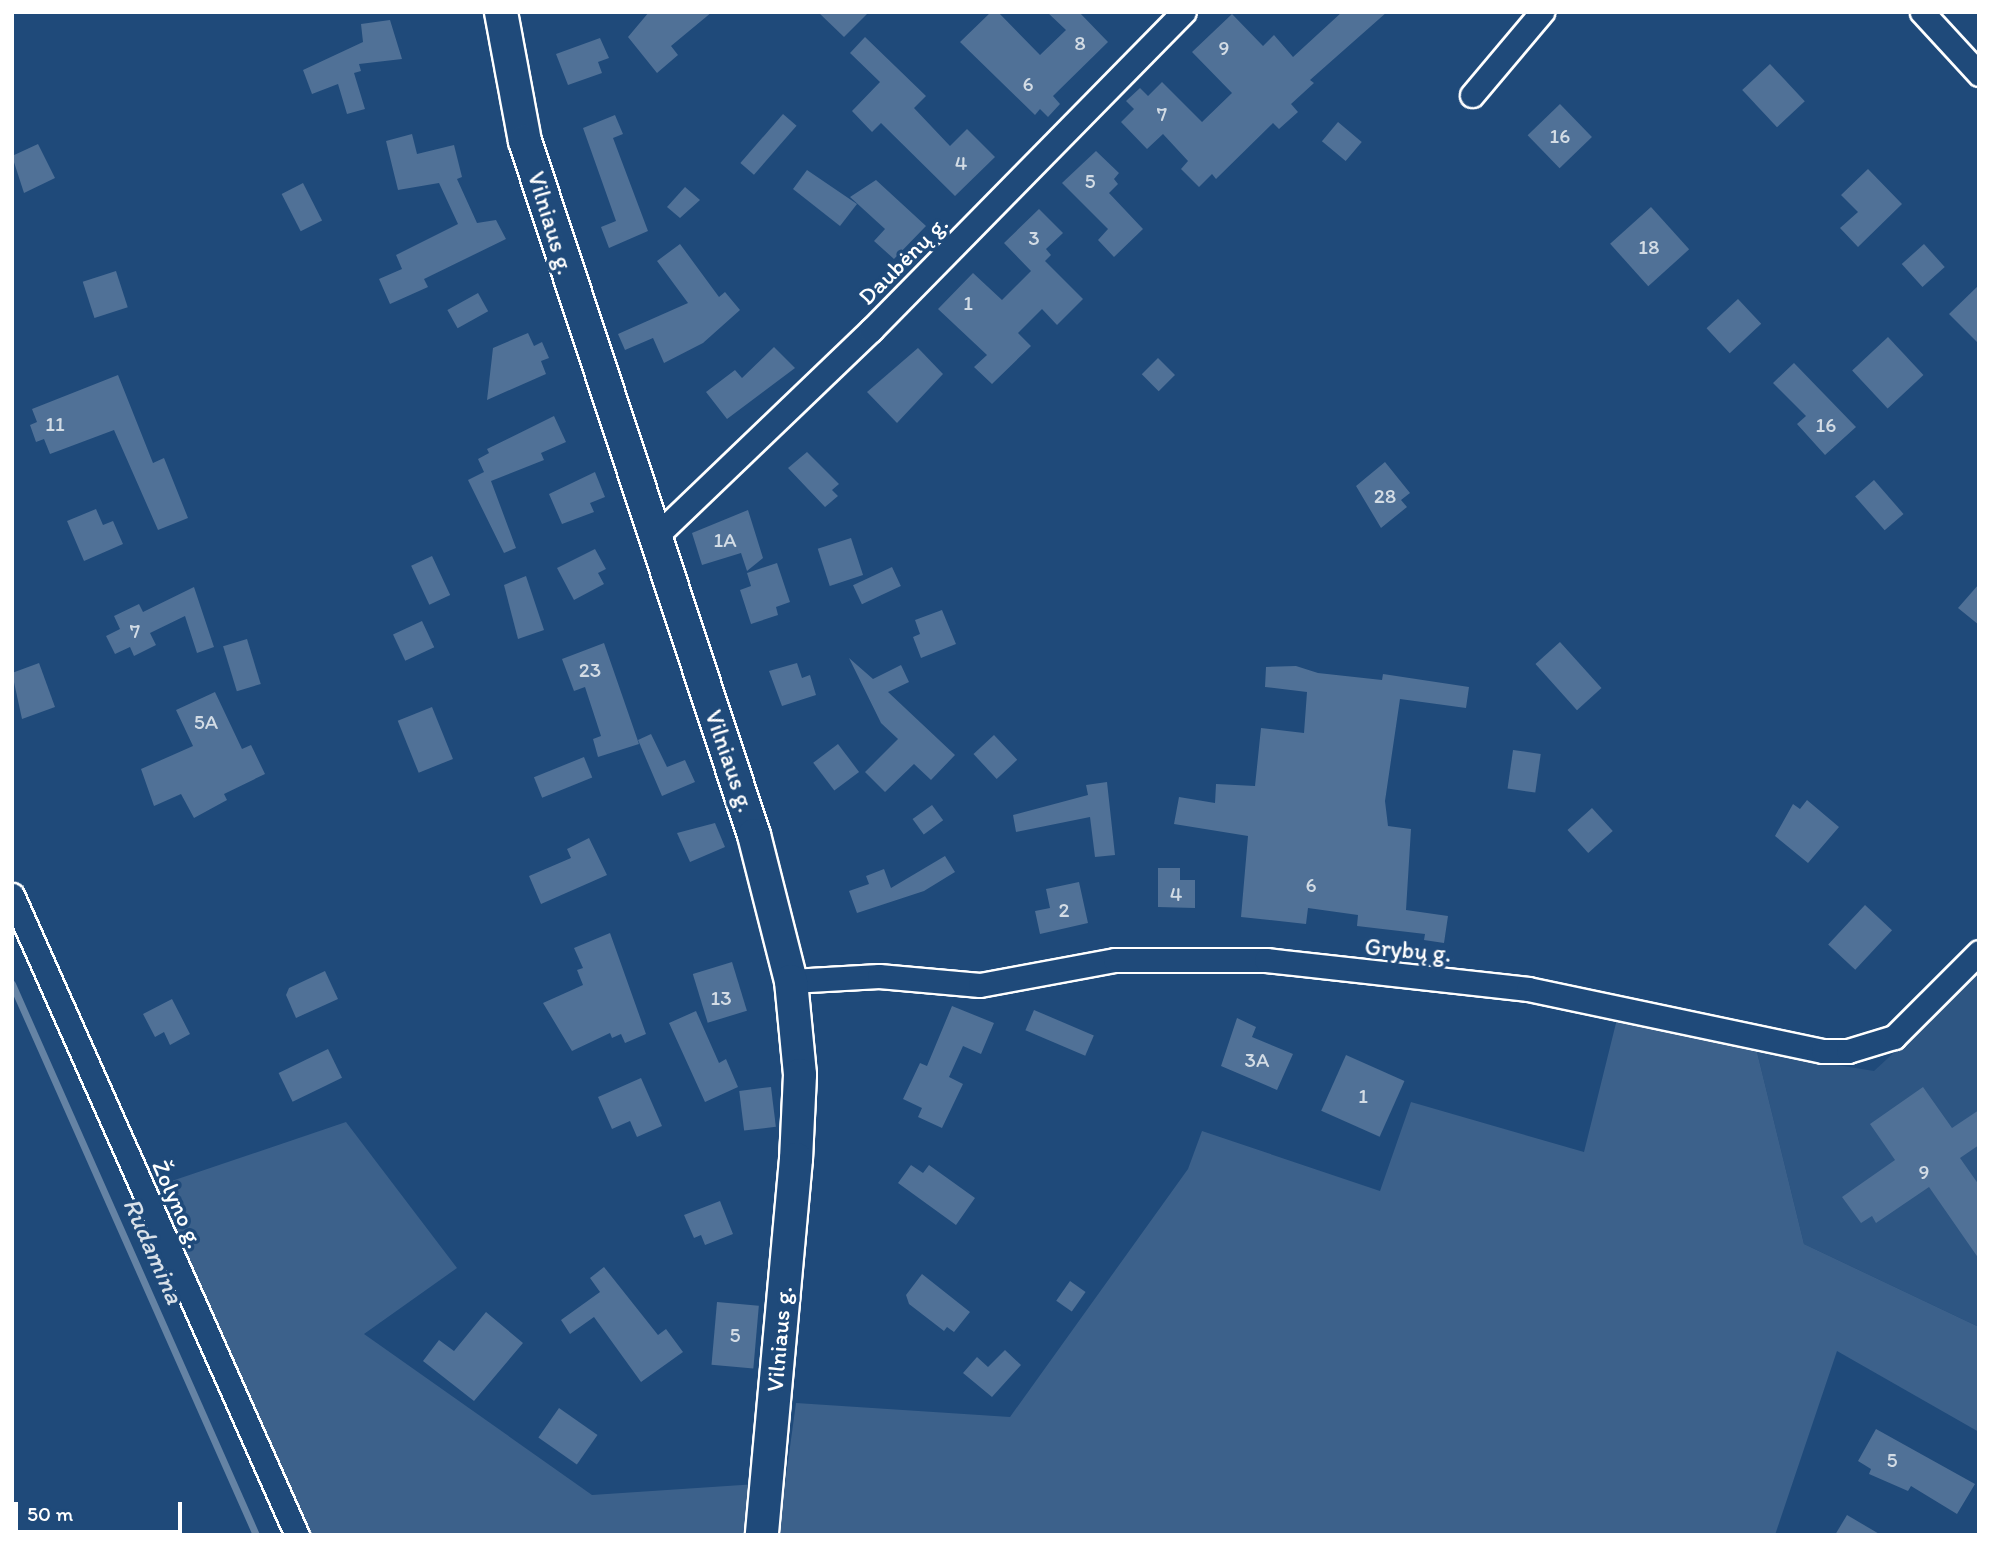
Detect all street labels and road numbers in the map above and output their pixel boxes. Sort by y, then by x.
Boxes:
street label: Vilniaus g. [522,168,580,278]
street label: Daubėnų g. [852,209,954,311]
street label: Vilniaus g. [699,706,761,816]
street label: Grybų g. [1364,932,1452,968]
street label: Žolyno g. [146,1155,210,1253]
street label: Vilniaus g. [760,1285,798,1393]

